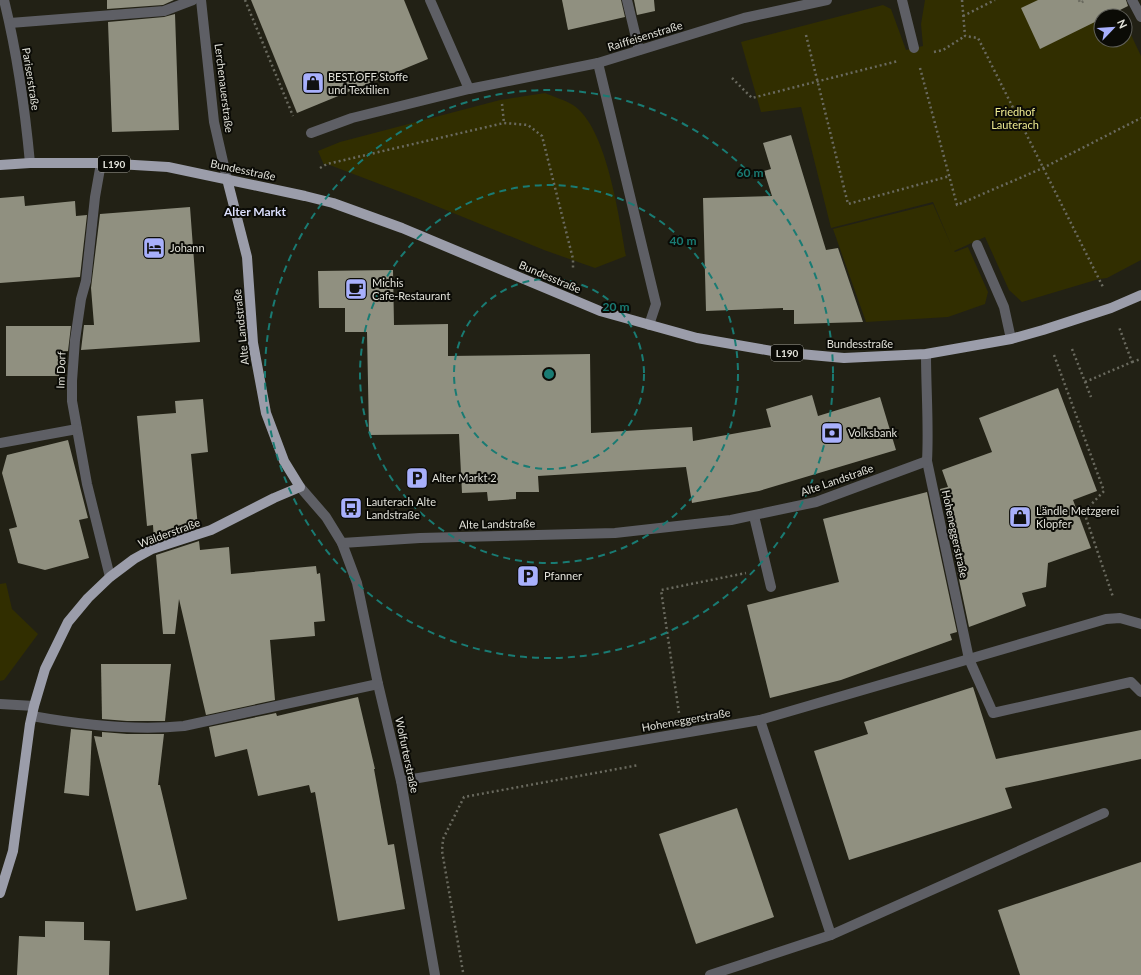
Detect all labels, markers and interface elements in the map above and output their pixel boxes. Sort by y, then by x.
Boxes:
north arrow [1093,8,1133,48]
text: N [1115,17,1130,30]
street label: Raiffeisenstraße [606,18,684,53]
street label: Lerchenauerstraße [213,43,236,134]
street label: Pariserstraße [20,47,43,111]
shop icon: BEST.OFF Stoffe und Textilien [300,70,326,96]
place label: BEST.OFF Stoffe und Textilien [328,70,408,96]
park label: Friedhof Lauterach [991,105,1039,131]
road number: L190 [98,156,130,172]
street label: Bundesstraße [209,156,277,183]
text: 60 m [737,165,763,180]
district label: Alter Markt [223,204,286,219]
text: 40 m [670,233,696,248]
hotel icon: Johann [141,235,167,261]
place label: Johann [170,241,205,254]
street label: Bundesstraße [517,258,583,296]
cafe icon: Michis Cafe-Restaurant [343,276,369,302]
place label: Michis Cafe-Restaurant [372,276,450,302]
street label: Alte Landstraße [230,288,251,366]
text: 20 m [603,299,629,314]
street label: Bundesstraße [827,337,893,350]
road number: L190 [771,345,803,361]
street label: Im Dorf [53,351,68,389]
centre of rings [542,367,556,381]
bank icon: Volksbank [819,420,845,446]
place label: Volksbank [848,426,898,439]
street label: Alte Landstraße [799,461,875,498]
parking icon: Alter Markt 2 [404,465,430,491]
place label: Alter Markt 2 [432,471,497,484]
street label: Hoheneggerstraße [940,489,971,579]
bus stop icon: Lauterach Alte Landstraße [338,495,364,521]
place label: Lauterach Alte Landstraße [366,495,436,521]
shop icon: Ländle Metzgerei Klopfer [1007,504,1033,530]
place label: Ländle Metzgerei Klopfer [1036,504,1119,530]
street label: Wälderstraße [136,515,202,550]
street label: Alte Landstraße [459,516,535,531]
parking icon: Pfanner [515,563,541,589]
place label: Pfanner [544,569,582,582]
street label: Hoheneggerstraße [641,705,731,734]
street label: Wolfurterstraße [393,716,422,794]

